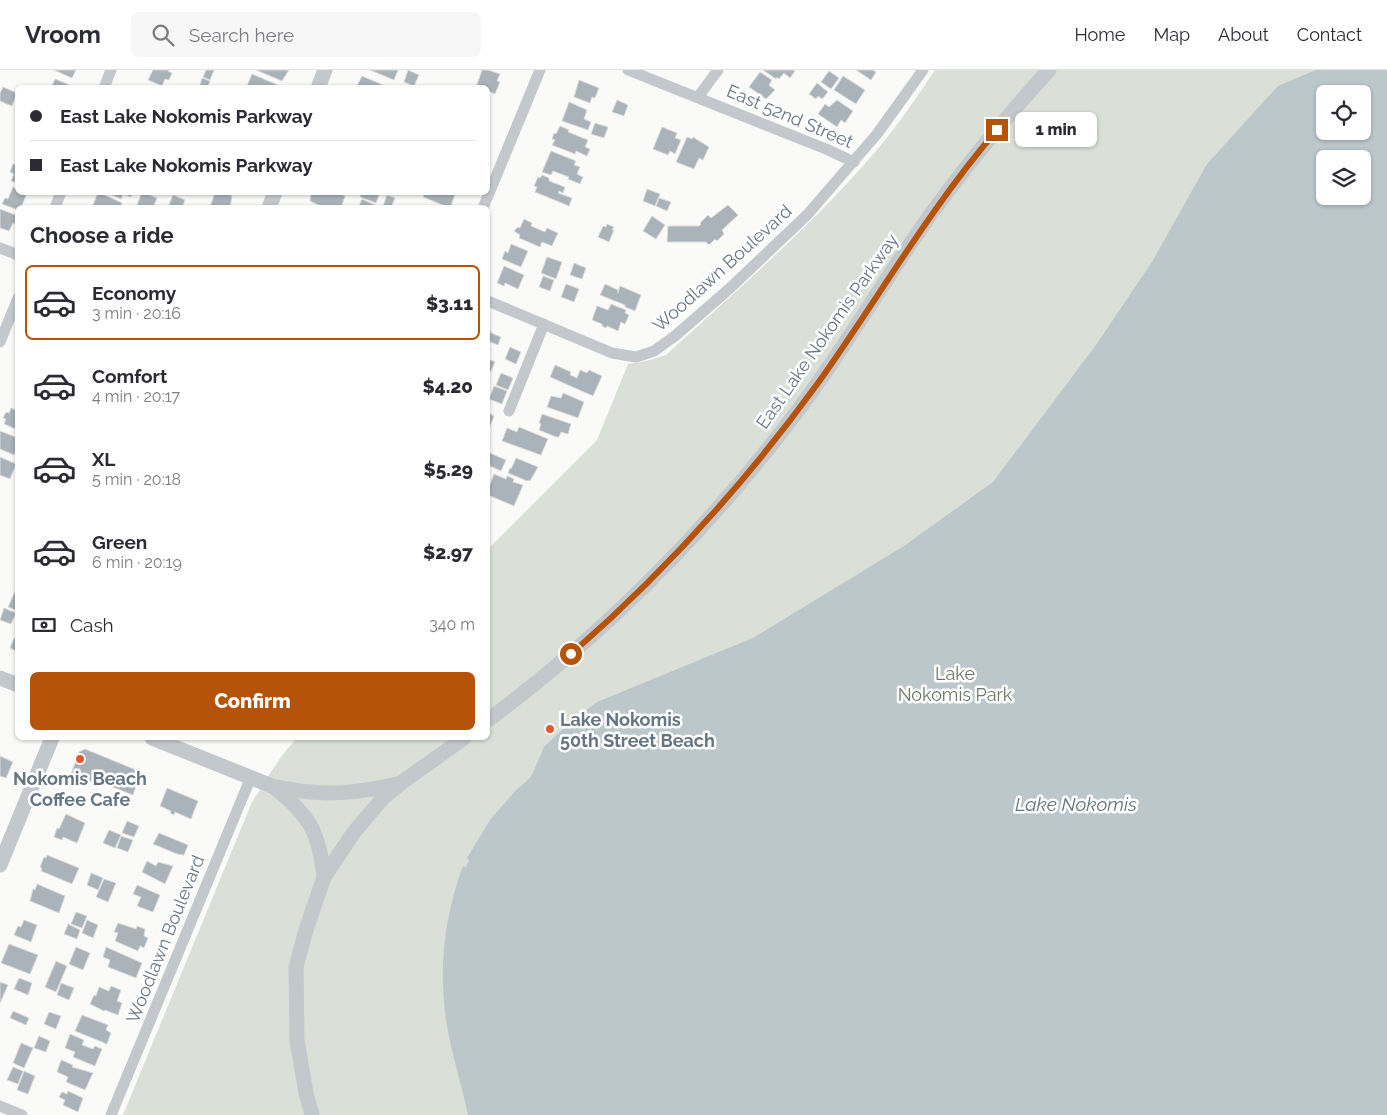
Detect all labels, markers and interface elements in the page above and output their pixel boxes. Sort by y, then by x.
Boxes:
search box [131,12,481,57]
text: Vroom [25,20,101,49]
icon: search [149,21,177,49]
text: Search here [189,24,294,46]
text: Home [1074,24,1125,45]
text: Map [1153,24,1190,45]
text: About [1218,24,1269,45]
text: Contact [1297,24,1362,45]
street label: East 52nd Street [724,80,856,152]
map controls [1316,85,1371,205]
button: locate [1316,85,1371,140]
text: East Lake Nokomis Parkway [60,105,313,127]
callout: 1 min [1014,112,1097,148]
route end [986,119,1008,141]
text: 1 min [1035,120,1077,139]
button: layers [1316,150,1371,205]
text: East Lake Nokomis Parkway [60,154,313,176]
street label: Woodlawn Boulevard [648,200,796,336]
text: Choose a ride [30,222,174,248]
street label: East Lake Nokomis Parkway [752,229,903,432]
icon: car [32,280,77,325]
text: Economy [92,282,176,304]
text: $3.11 [426,292,473,314]
text: 3 min · 20:16 [92,304,181,323]
icon: car [32,363,77,408]
text: Comfort [92,365,167,387]
text: $4.20 [423,375,473,397]
text: 4 min · 20:17 [92,387,180,406]
icon: car [32,446,77,491]
text: XL [92,448,115,470]
text: $5.29 [423,458,473,480]
text: 5 min · 20:18 [92,470,181,489]
icon: car [32,529,77,574]
text: Green [92,531,147,553]
text: $2.97 [423,541,473,563]
text: 6 min · 20:19 [92,553,182,572]
icon: cash [30,611,58,639]
text: Cash [70,614,114,636]
text: 340 m [429,615,475,634]
route start [560,643,582,665]
park label: Lake Nokomis Park [898,663,1013,705]
button: Confirm [30,672,475,730]
place label: Lake Nokomis 50th Street Beach [560,709,715,751]
marker: Lake Nokomis 50th Street Beach [544,723,556,735]
marker: Nokomis Beach Coffee Cafe [74,753,86,765]
place label: Nokomis Beach Coffee Cafe [13,768,147,810]
water label: Lake Nokomis [1015,793,1137,815]
street label: Woodlawn Boulevard [122,852,208,1026]

